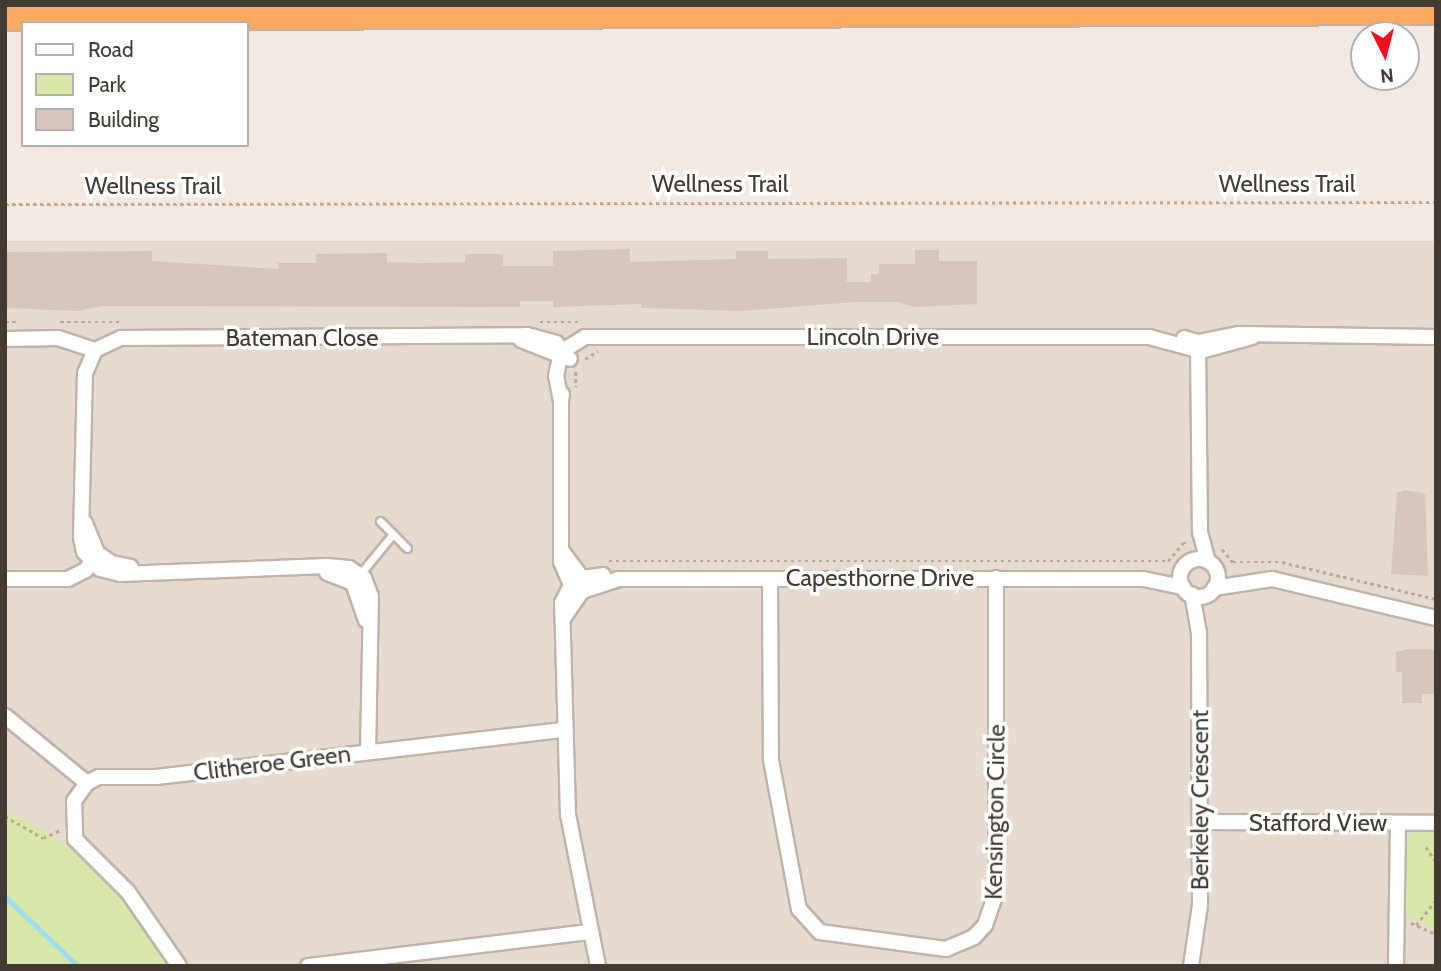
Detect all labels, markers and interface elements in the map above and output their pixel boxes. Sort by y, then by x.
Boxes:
legend [21,21,248,147]
north arrow [1350,21,1420,91]
text: Road [88,37,134,62]
text: N [1379,63,1395,88]
text: Park [88,72,126,97]
text: Building [88,107,159,132]
street label: Wellness Trail [652,170,788,198]
street label: Wellness Trail [1219,170,1355,198]
street label: Wellness Trail [85,172,221,200]
street label: Lincoln Drive [807,323,939,351]
street label: Bateman Close [225,324,379,352]
street label: Capesthorne Drive [786,564,974,592]
street label: Berkeley Crescent [1186,710,1214,890]
street label: Kensington Circle [979,724,1011,900]
street label: Clitheroe Green [192,739,352,787]
street label: Stafford View [1249,809,1387,837]

